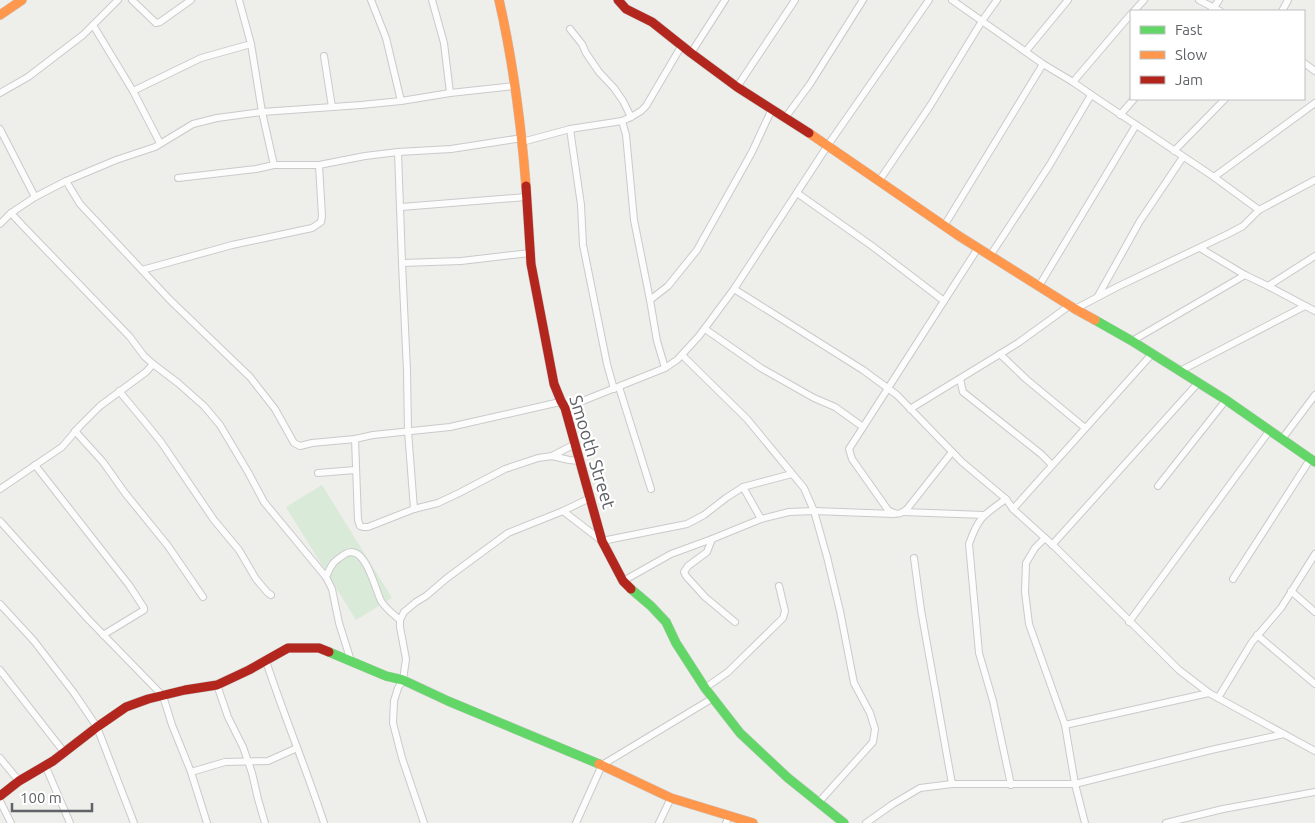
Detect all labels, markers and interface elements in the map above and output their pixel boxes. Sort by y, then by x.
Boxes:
legend [1130,10,1305,100]
text: Fast [1175,21,1203,38]
text: Slow [1175,46,1208,63]
text: Jam [1175,71,1203,88]
street label: Smooth Street [566,392,620,511]
scale bar [12,780,92,812]
text: 100 m [20,789,62,806]

